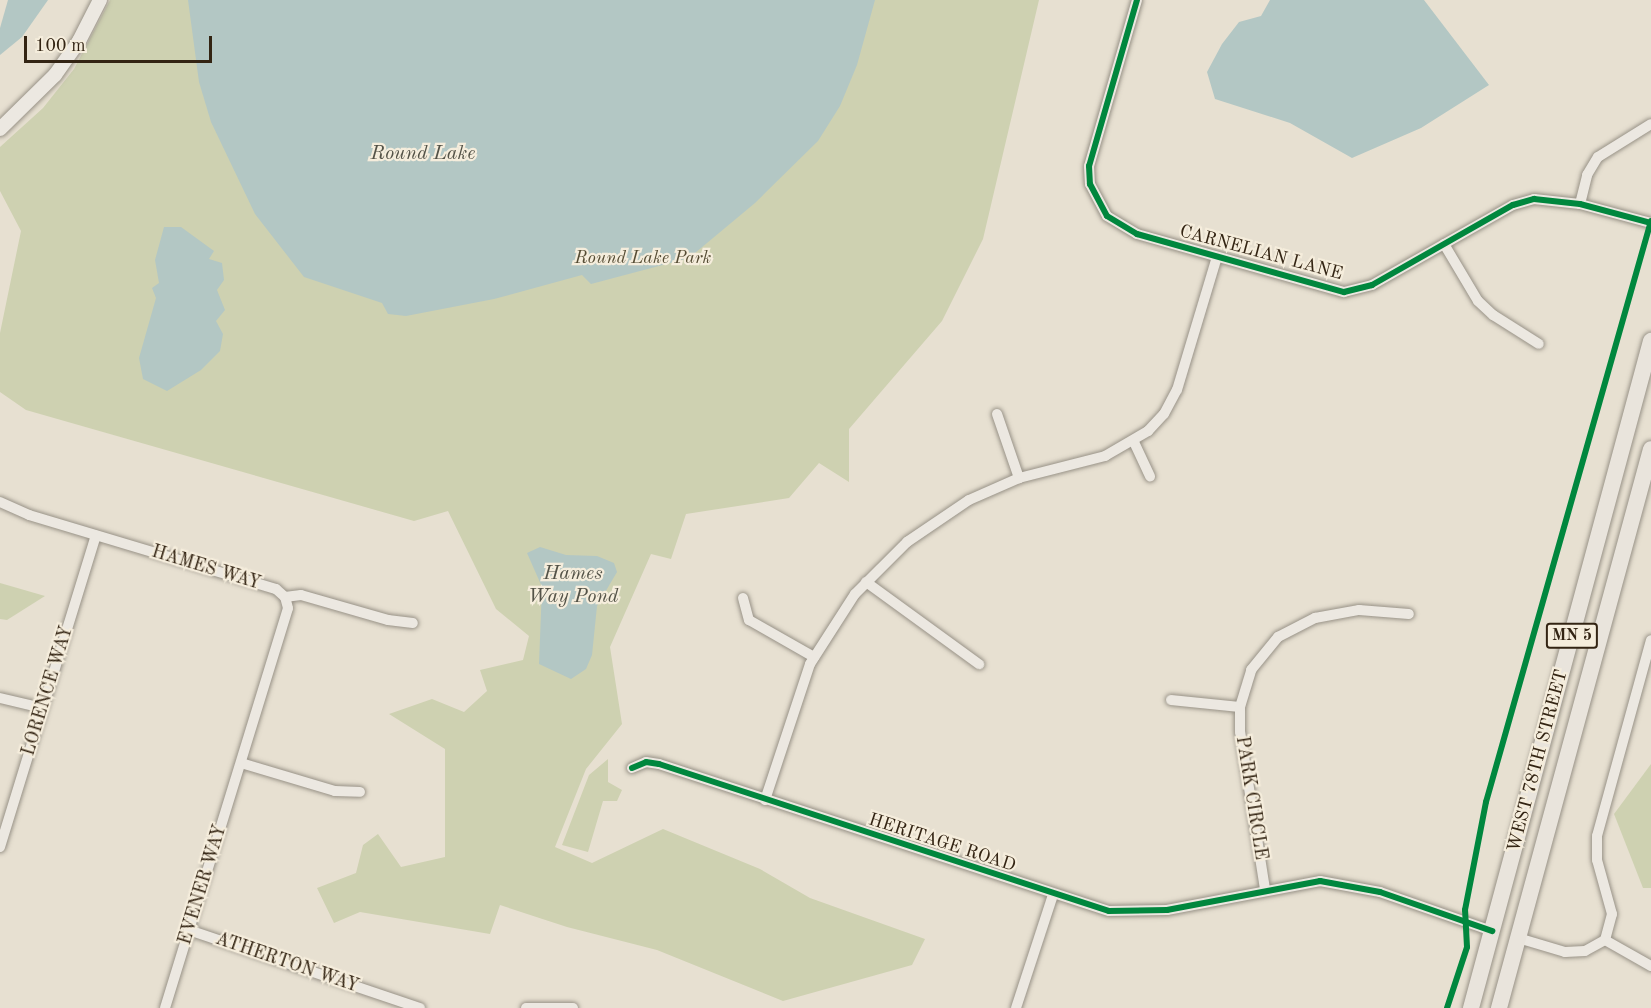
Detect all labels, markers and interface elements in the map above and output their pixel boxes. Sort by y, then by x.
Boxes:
scale bar [27,24,214,62]
text: 100 m [35,37,86,55]
water label: Round Lake [370,142,476,166]
street label: CARNELIAN LANE [1177,221,1345,285]
park label: Round Lake Park [575,247,711,269]
street label: HAMES WAY [149,541,263,595]
water label: Hames Way Pond [528,563,618,610]
street label: LORENCE WAY [18,623,78,759]
road number: MN 5 [1545,623,1599,649]
street label: WEST 78TH STREET [1503,667,1573,855]
street label: PARK CIRCLE [1231,735,1271,861]
street label: HERITAGE ROAD [866,809,1018,877]
street label: EVENER WAY [175,822,231,948]
street label: ATHERTON WAY [212,928,362,998]

